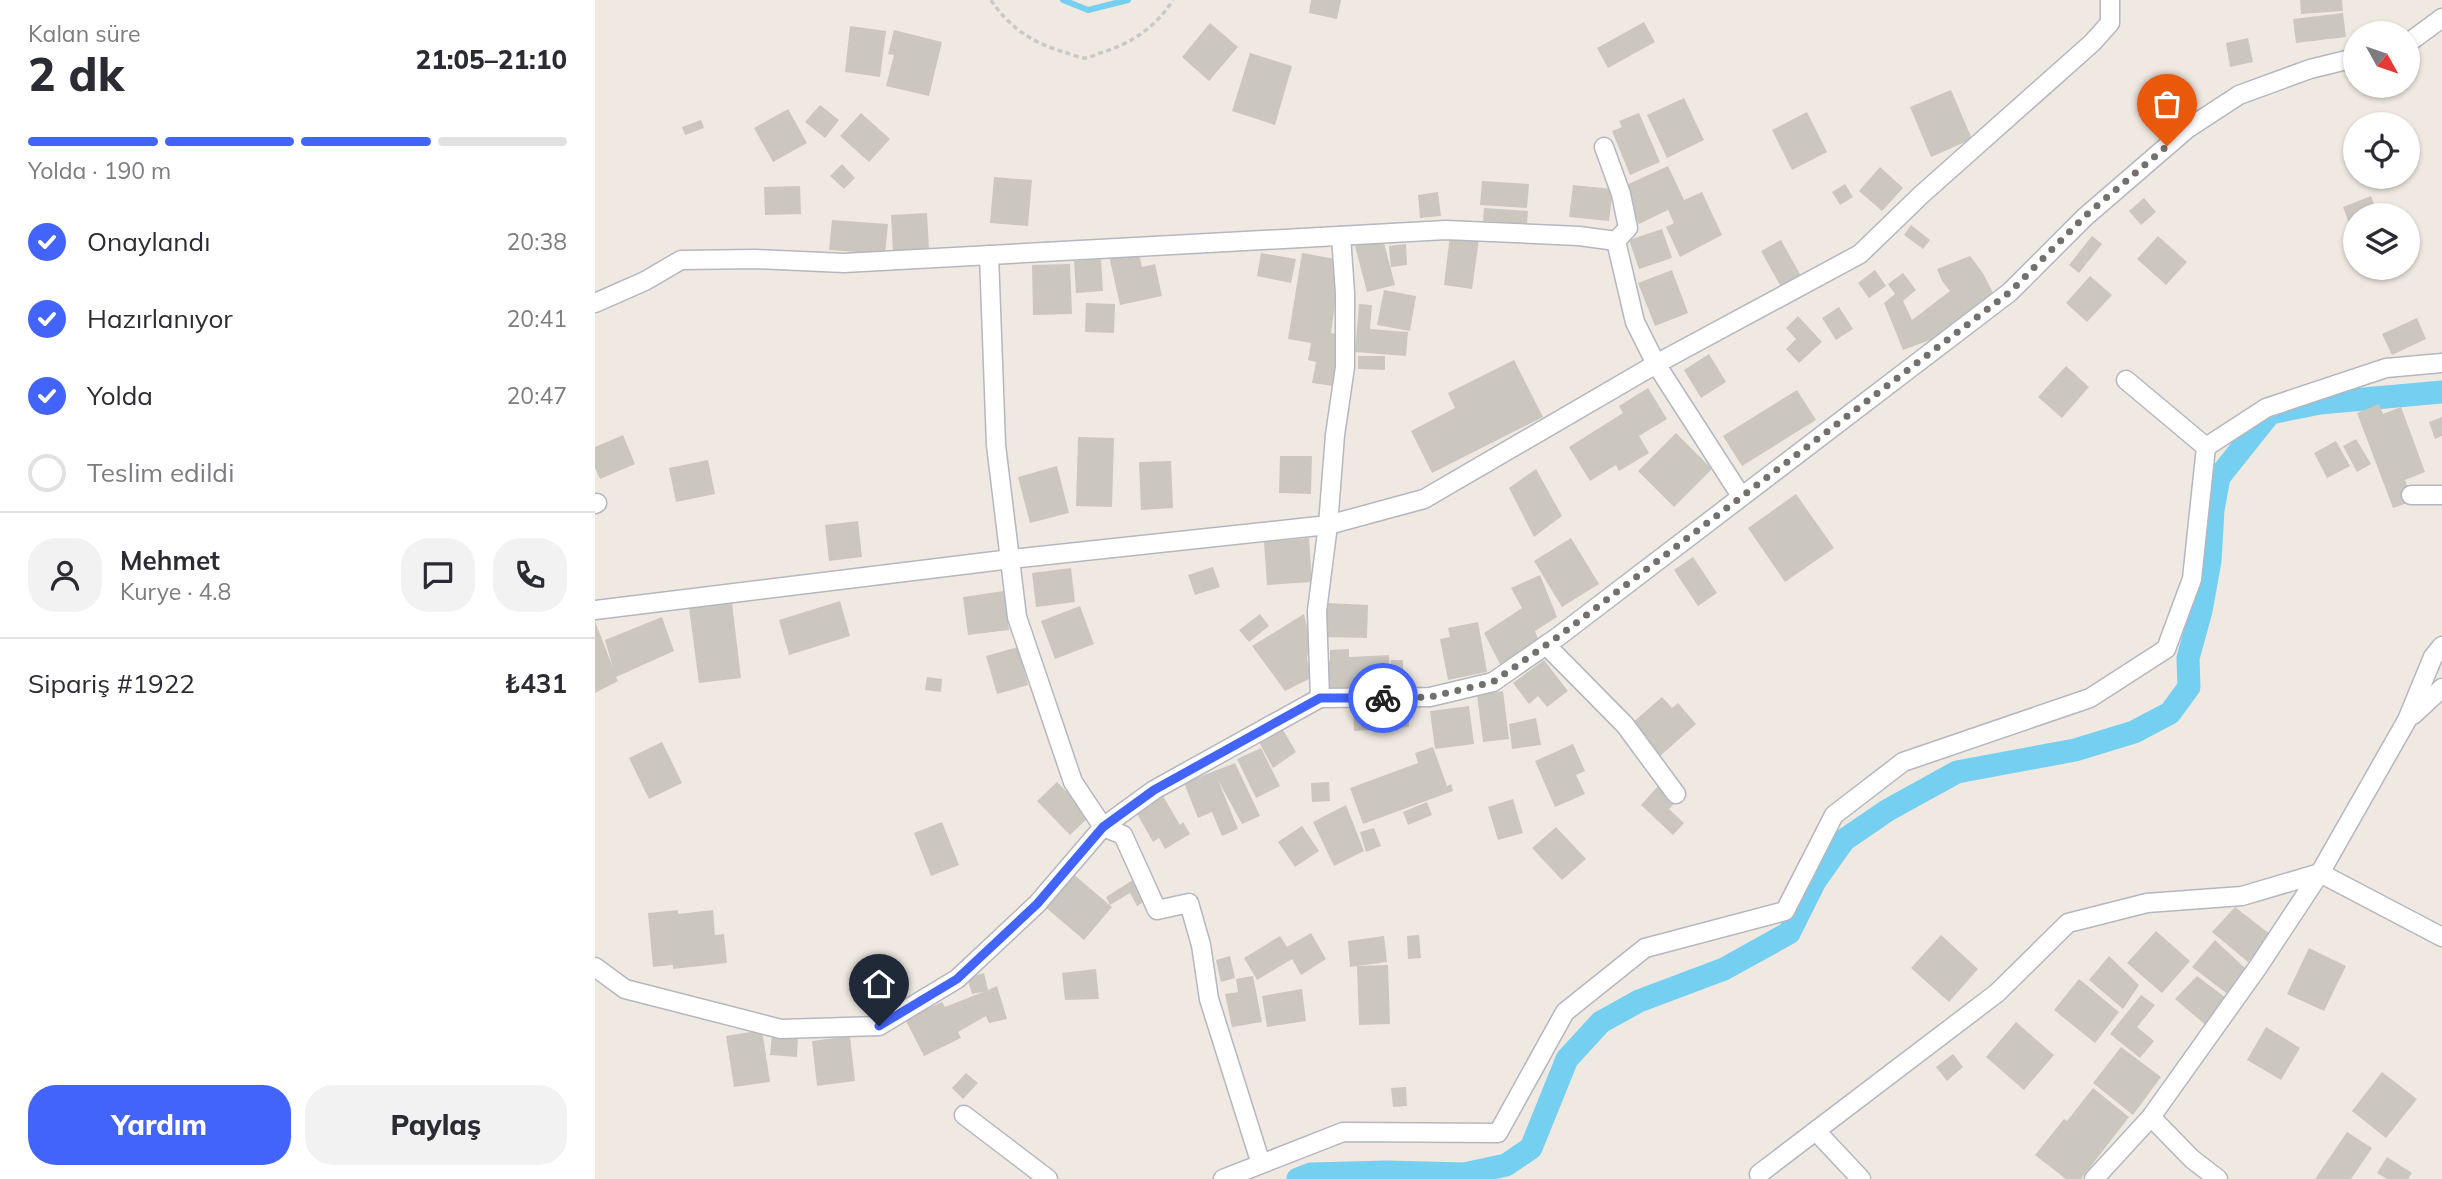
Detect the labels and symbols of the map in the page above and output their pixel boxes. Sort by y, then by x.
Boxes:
north arrow [2343,21,2420,98]
pin [2137,74,2197,146]
courier [1348,663,1418,733]
pin [849,954,909,1026]

